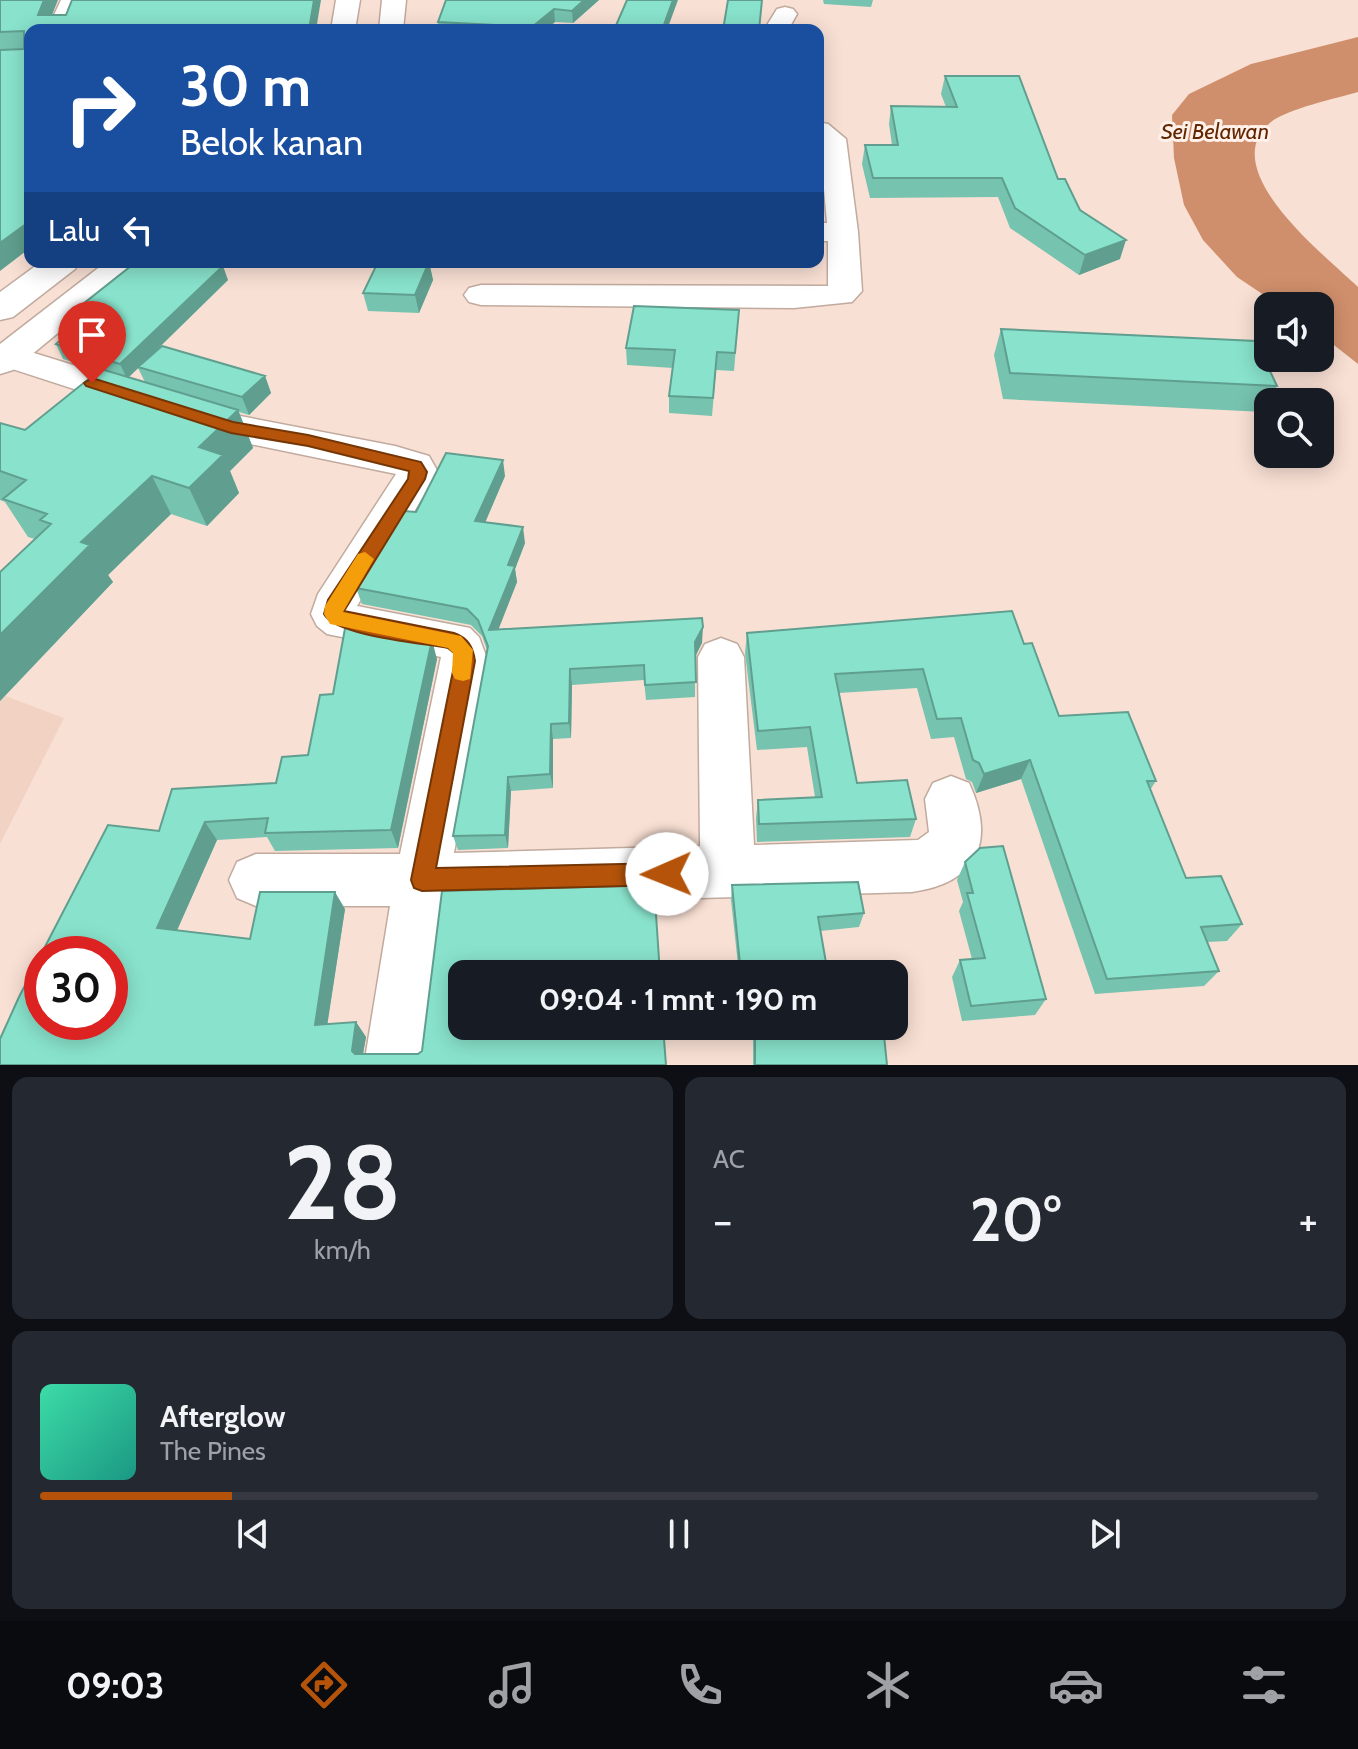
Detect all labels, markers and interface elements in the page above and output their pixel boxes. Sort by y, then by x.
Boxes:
text: 30 m [180,52,311,120]
icon: right [48,56,152,160]
water label: Sei Belawan [1161,118,1269,145]
text: Belok kanan [180,120,363,164]
icon: left [116,208,160,252]
text: Lalu [48,212,100,249]
map controls [1254,292,1334,468]
button: sound [1254,292,1334,372]
pin [58,301,126,383]
icon: arrive [70,313,114,357]
button: search [1254,388,1334,468]
position arrow [625,832,709,916]
speed limit sign: 30 [24,936,128,1040]
text: 09:04 · 1 mnt · 190 m [539,981,817,1018]
text: 28 [284,1119,401,1245]
text: AC [713,1143,745,1175]
text: 20° [970,1183,1061,1256]
text: − [713,1194,732,1247]
text: + [1299,1194,1318,1247]
text: km/h [314,1234,371,1266]
text: Afterglow [160,1398,286,1435]
text: The Pines [160,1435,266,1467]
icon: previous [231,1512,275,1556]
icon: pause [657,1512,701,1556]
icon: next [1083,1512,1127,1556]
icon: directions [296,1657,352,1713]
icon: music [484,1657,540,1713]
icon: phone [672,1657,728,1713]
icon: climate [860,1657,916,1713]
icon: car [1048,1657,1104,1713]
icon: filters [1236,1657,1292,1713]
text: 09:03 [66,1663,164,1707]

